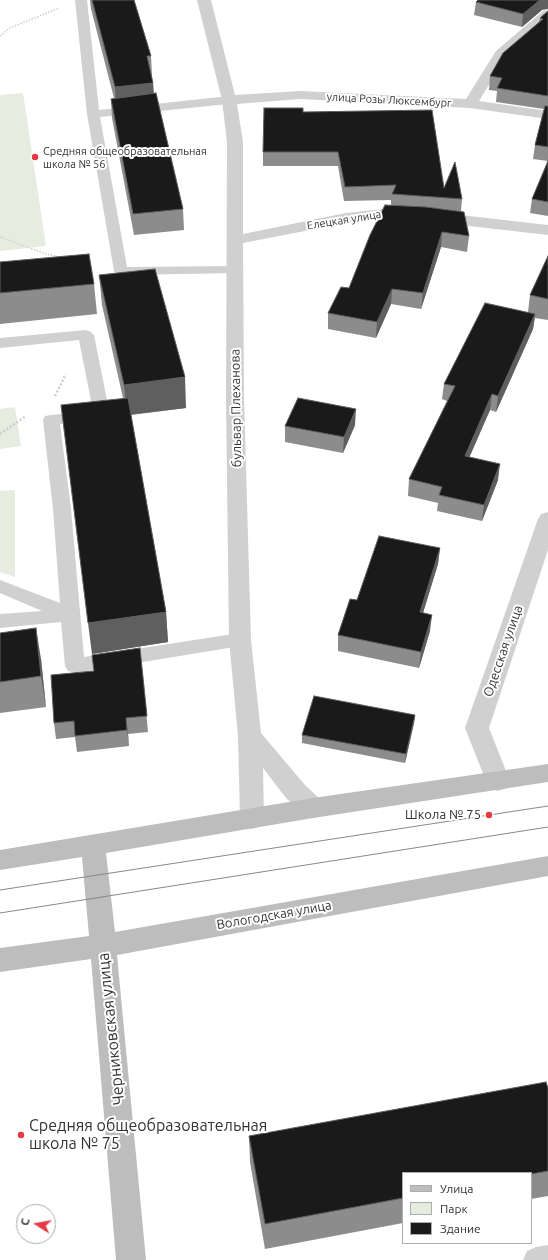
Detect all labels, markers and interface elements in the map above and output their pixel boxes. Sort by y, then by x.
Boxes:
street label: улица Розы Люксембург [326,90,452,110]
place label: Средняя общеобразовательная школа № 56 [43,144,207,170]
marker: Средняя общеобразовательная школа № 56 [30,152,40,162]
street label: Елецкая улица [306,208,382,232]
street label: бульвар Плеханова [227,349,245,467]
street label: Одесская улица [480,603,526,699]
place label: Школа № 75 [405,807,481,823]
marker: Школа № 75 [484,810,494,820]
street label: Вологодская улица [215,897,333,933]
street label: Черниковская улица [93,952,129,1106]
place label: Средняя общеобразовательная школа № 75 [29,1116,267,1154]
marker: Средняя общеобразовательная школа № 75 [16,1130,26,1140]
legend [402,1172,532,1244]
text: Улица [440,1182,473,1195]
text: Парк [440,1202,468,1215]
north arrow [16,1204,56,1244]
text: С [19,1217,32,1226]
text: Здание [440,1222,481,1235]

